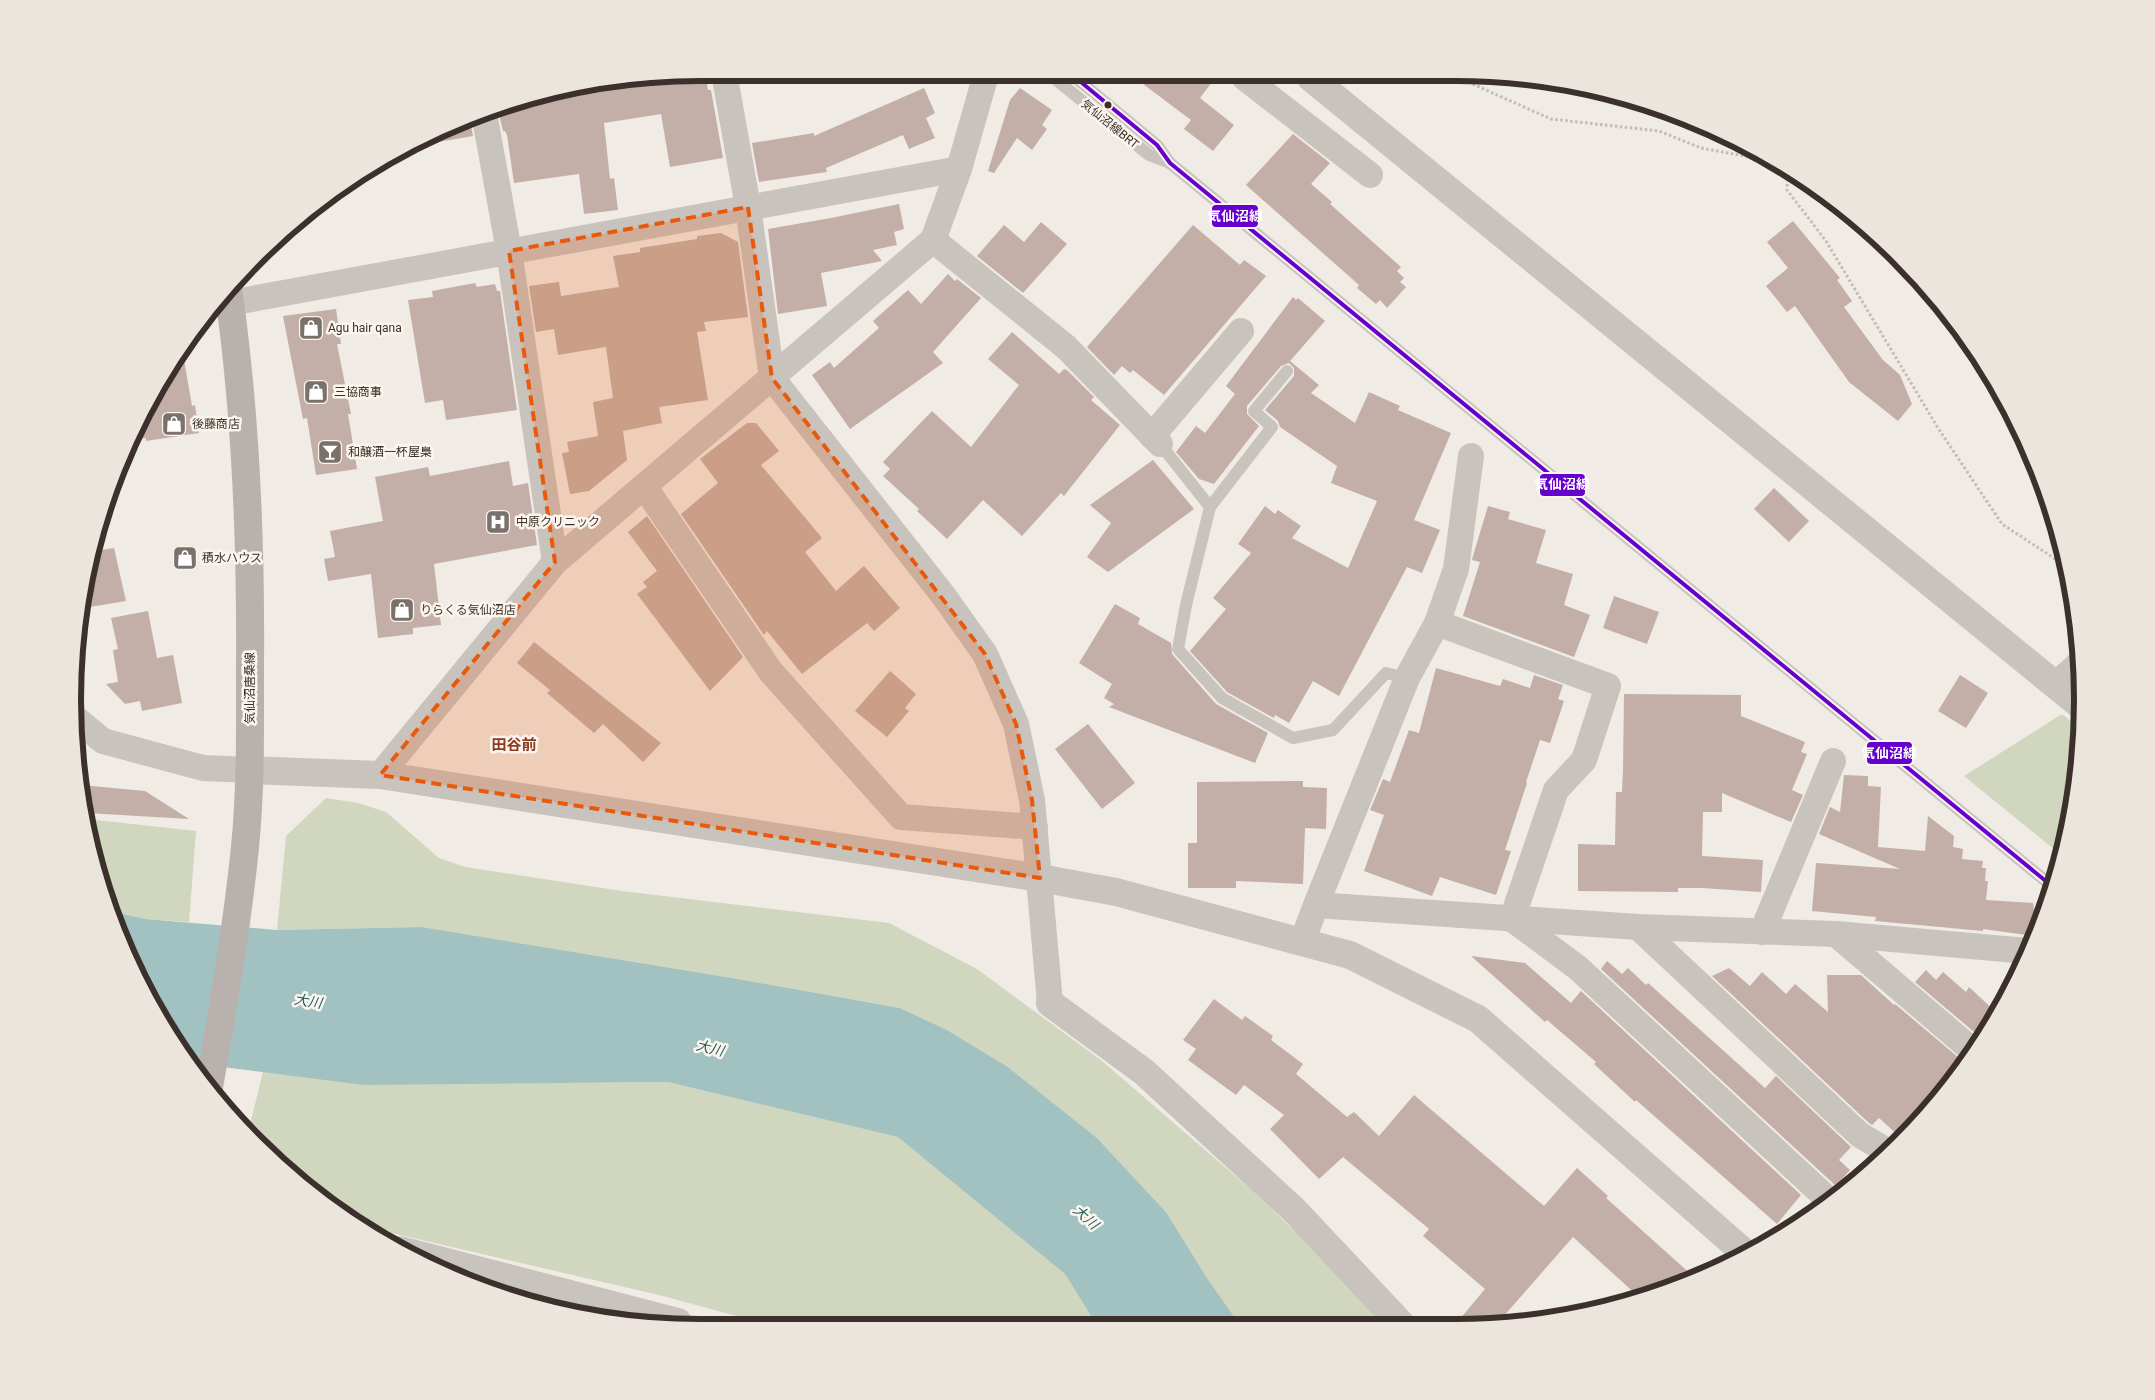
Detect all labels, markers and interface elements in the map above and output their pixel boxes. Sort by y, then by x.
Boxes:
street label: 気仙沼線BRT [1079,97,1141,151]
unlabelled marker [1103,100,1113,110]
line badge: 気仙沼線 [1211,204,1259,228]
text: 気仙沼線 [1207,208,1263,224]
shop icon: Agu hair qana [298,315,324,341]
place label: Agu hair qana [328,321,402,335]
shop icon: 三協商事 [303,379,329,405]
place label: 三協商事 [334,385,382,399]
shop icon: 後藤商店 [161,411,187,437]
place label: 後藤商店 [192,417,240,431]
bar icon: 和醸酒一杯屋梟 [317,439,343,465]
place label: 和醸酒一杯屋梟 [348,445,432,459]
line badge: 気仙沼線 [1539,473,1586,497]
text: 気仙沼線 [1534,476,1590,492]
hospital icon: 中原クリニック [485,509,511,535]
place label: 中原クリニック [516,515,600,529]
shop icon: 積水ハウス [172,545,198,571]
place label: 積水ハウス [202,551,262,565]
shop icon: りらくる気仙沼店 [389,597,415,623]
place label: りらくる気仙沼店 [420,603,516,617]
street label: 気仙沼唐桑線 [243,652,257,724]
district label: 田谷前 [491,736,537,754]
line badge: 気仙沼線 [1866,741,1913,765]
text: 気仙沼線 [1861,745,1917,761]
water label: 大川 [293,991,325,1011]
water label: 大川 [694,1037,727,1060]
water label: 大川 [1070,1202,1103,1234]

